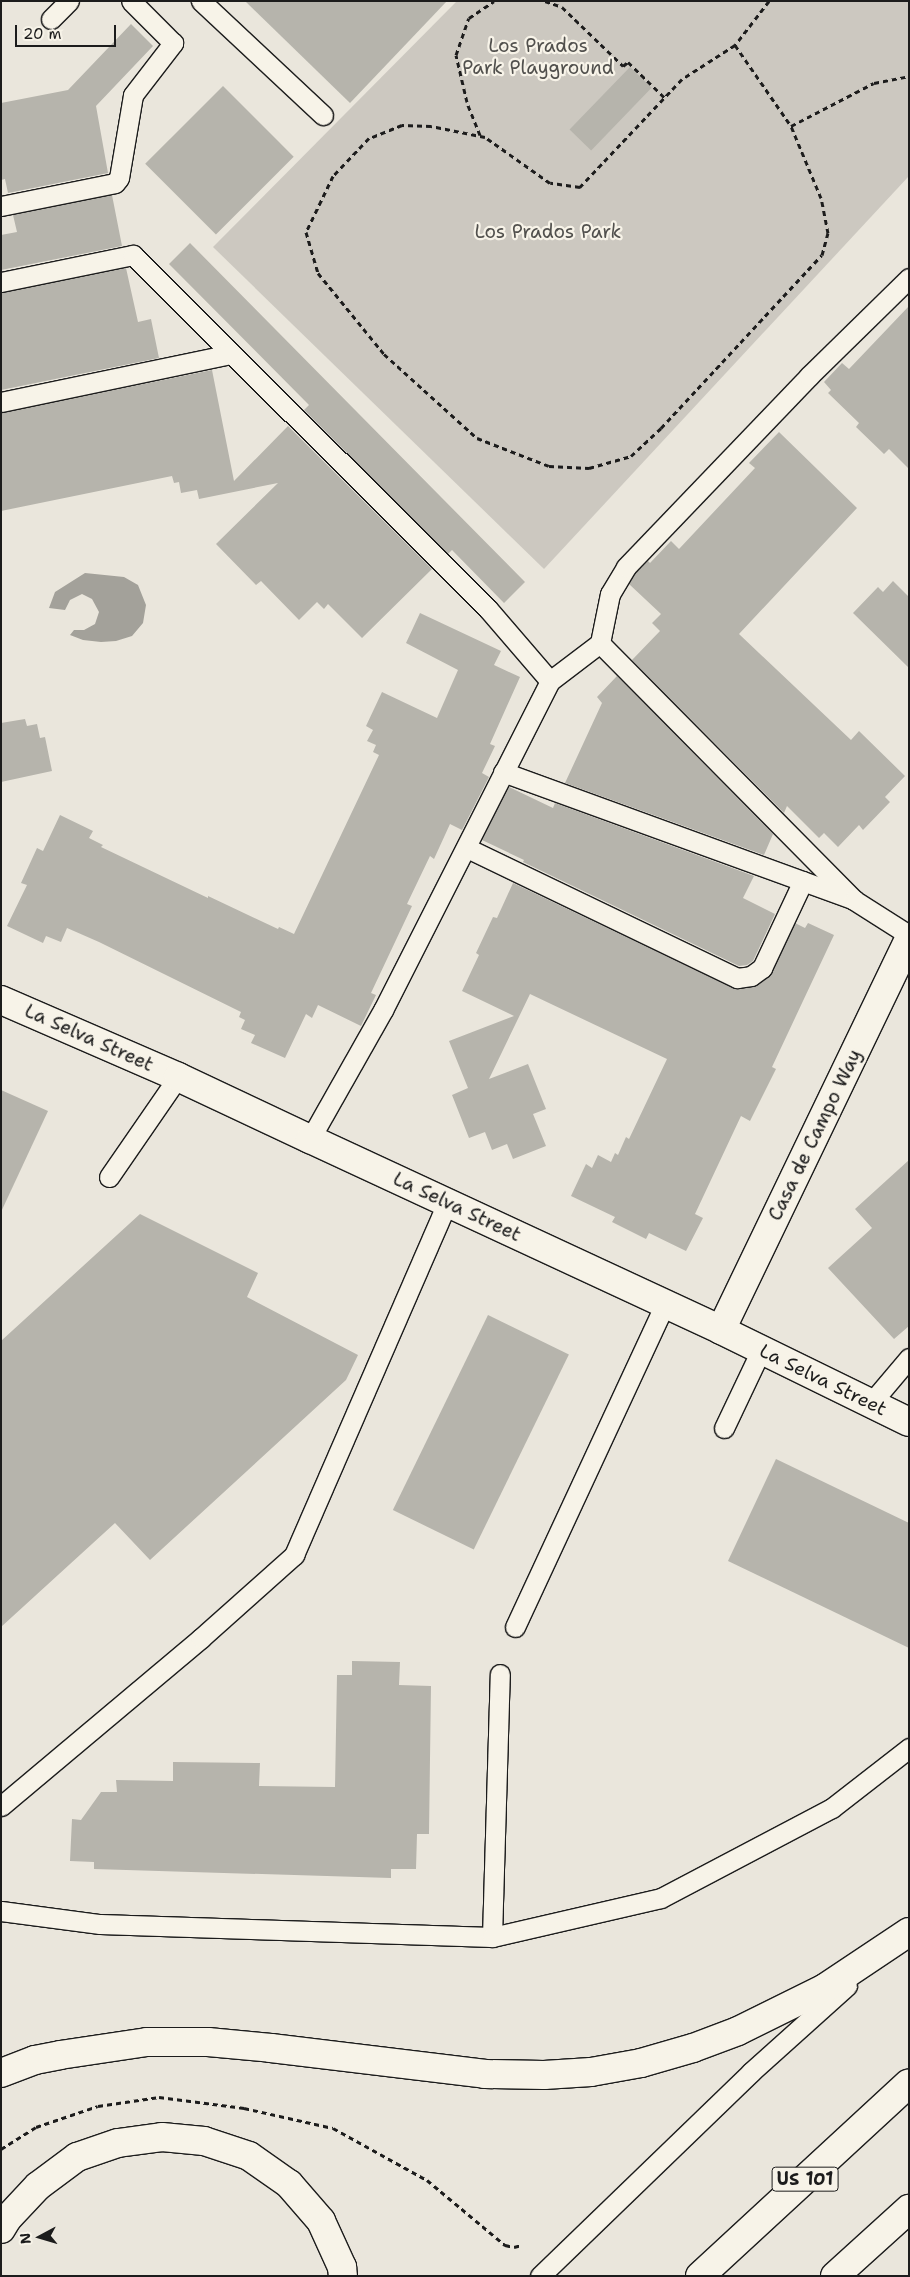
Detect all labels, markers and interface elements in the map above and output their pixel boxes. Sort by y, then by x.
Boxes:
scale bar [18,15,119,47]
text: 20 m [23,24,62,44]
park label: Los Prados Park Playground [462,35,614,79]
park label: Los Prados Park [475,221,621,243]
street label: La Selva Street [21,999,157,1077]
street label: Casa de Campo Way [764,1046,866,1224]
street label: La Selva Street [389,1167,525,1247]
street label: La Selva Street [756,1339,890,1421]
road number: US 101 [771,2164,839,2194]
north arrow [15,2212,65,2262]
text: N [16,2232,35,2245]

